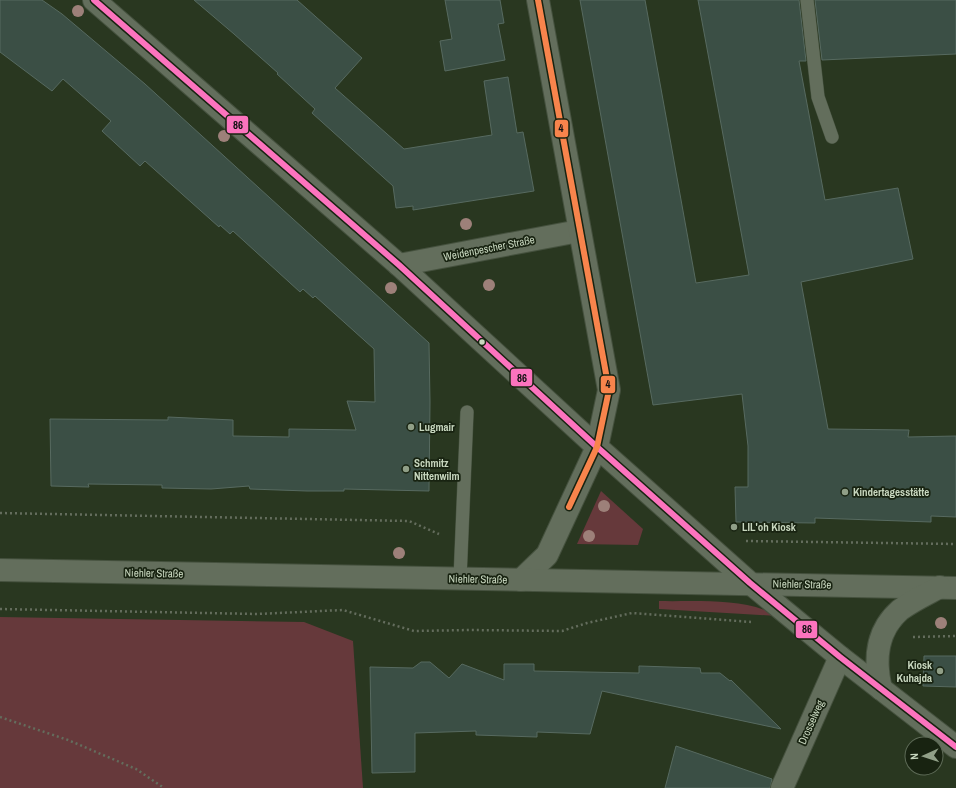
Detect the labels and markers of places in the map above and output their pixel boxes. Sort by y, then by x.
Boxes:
unlabelled marker [477,337,487,347]
place label: Lugmair [419,420,455,434]
marker: Lugmair [406,422,416,432]
place label: Schmitz Nittenwilm [414,456,460,483]
marker: Schmitz Nittenwilm [401,464,411,474]
place label: Kindertagesstätte [853,485,929,499]
marker: Kindertagesstätte [840,487,850,497]
place label: LIL'oh Kiosk [742,520,797,534]
marker: LIL'oh Kiosk [729,522,739,532]
place label: Kiosk Kuhajda [896,658,933,685]
marker: Kiosk Kuhajda [935,666,945,676]

